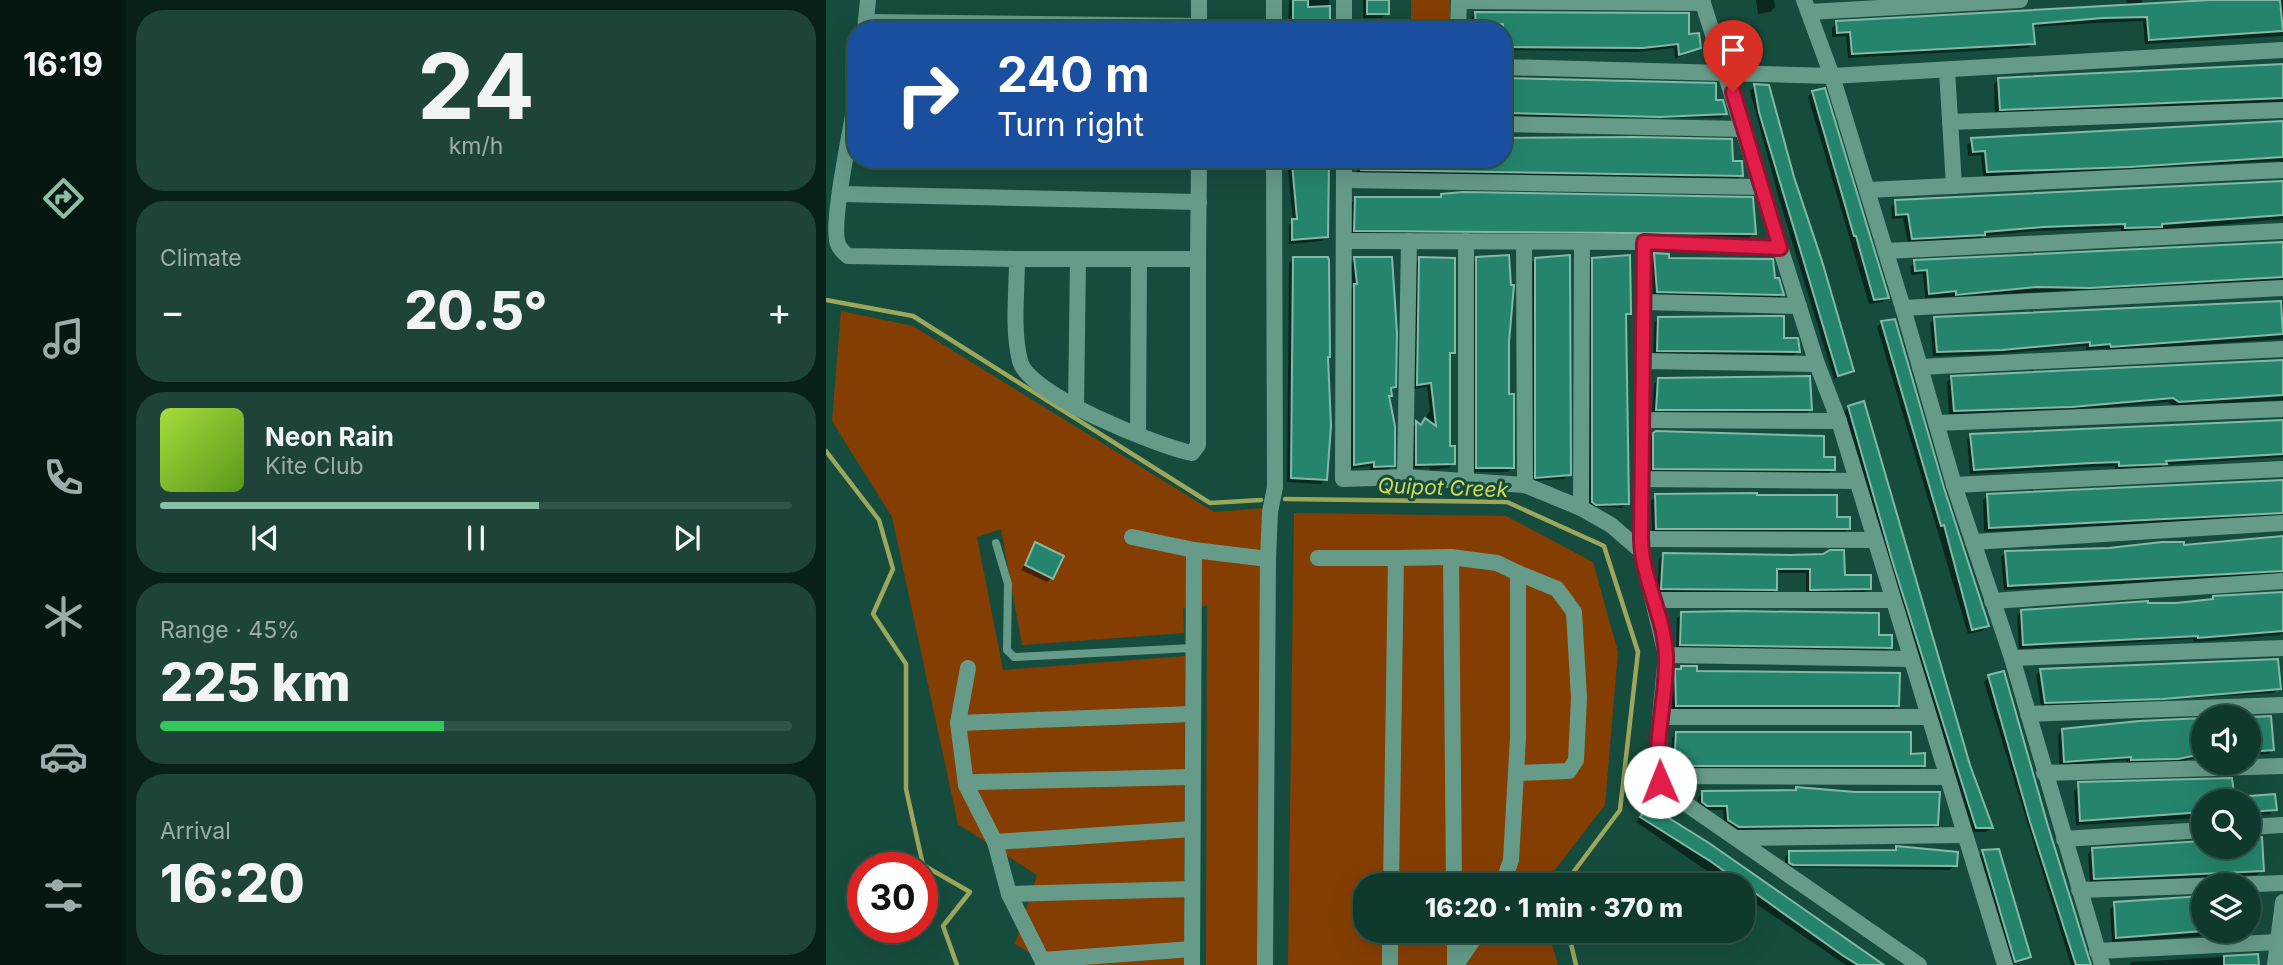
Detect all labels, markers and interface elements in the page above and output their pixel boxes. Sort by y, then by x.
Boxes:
pin [1703,20,1763,92]
text: 24 [417,31,535,141]
icon: arrive [1714,31,1752,69]
text: 16:19 [23,45,103,84]
text: 240 m [997,45,1150,104]
icon: right [882,49,973,140]
text: Turn right [997,105,1144,144]
text: km/h [449,132,503,160]
icon: directions [39,174,88,223]
text: Climate [160,244,242,272]
text: 20.5° [404,279,548,342]
text: − [160,288,185,334]
text: + [767,288,792,334]
icon: music [39,314,88,363]
text: Neon Rain [265,421,394,452]
text: Kite Club [265,452,364,480]
icon: phone [39,453,88,502]
water label: Quipot Creek [1377,473,1509,502]
icon: previous [246,519,284,557]
icon: pause [457,519,495,557]
icon: next [668,519,706,557]
icon: climate [39,592,88,641]
text: Range · 45% [160,616,300,644]
text: 225 km [160,651,351,714]
map controls [2191,705,2261,943]
button: sound [2191,705,2261,775]
icon: car [39,732,88,781]
position arrow [1623,745,1697,819]
button: search [2191,789,2261,859]
text: Arrival [160,817,231,845]
text: 16:20 [160,852,305,915]
speed limit sign: 30 [847,852,938,943]
icon: filters [39,871,88,920]
button: layers [2191,873,2261,943]
text: 16:20 · 1 min · 370 m [1425,892,1683,923]

